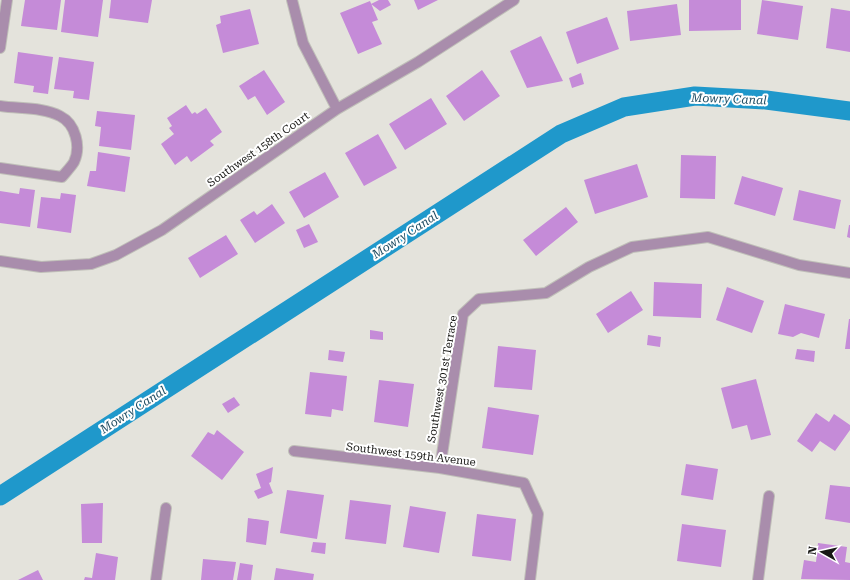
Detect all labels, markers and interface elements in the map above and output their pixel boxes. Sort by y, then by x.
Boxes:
water label: Mowry Canal [690,91,767,107]
street label: Southwest 158th Court [205,109,312,190]
water label: Mowry Canal [369,208,441,262]
street label: Southwest 301st Terrace [425,314,460,444]
water label: Mowry Canal [97,383,169,437]
street label: Southwest 159th Avenue [345,440,477,469]
north arrow [802,532,842,572]
text: N [806,545,820,556]

